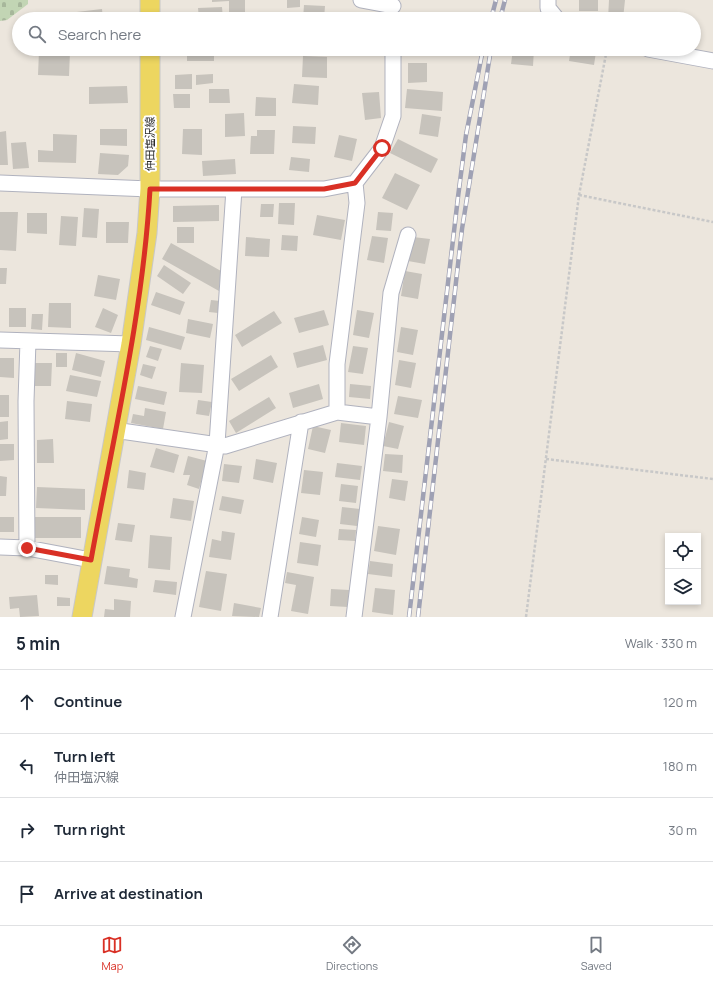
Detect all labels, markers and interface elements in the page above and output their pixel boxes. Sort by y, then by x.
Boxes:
search box [12,12,701,56]
icon: search [26,23,48,45]
text: Search here [58,24,141,45]
street label: 仲田塩沢線 [142,117,157,172]
route start [373,139,391,157]
map controls [665,533,701,605]
button: locate [665,533,701,569]
route end [18,539,36,557]
button: layers [665,569,701,605]
text: 5 min [16,632,60,655]
text: Walk · 330 m [625,634,697,652]
icon: ahead [16,691,38,713]
text: Continue [54,691,122,712]
text: 120 m [663,693,697,711]
text: Turn left [54,746,116,767]
icon: left [16,755,38,777]
text: 180 m [663,757,697,775]
text: 仲田塩沢線 [54,768,119,786]
icon: right [16,819,38,841]
text: Turn right [54,819,125,840]
text: 30 m [668,821,697,839]
icon: arrive [16,883,38,905]
text: Arrive at destination [54,883,203,904]
tab: Map [101,934,123,973]
tab: Directions [326,934,378,973]
tab: Saved [581,934,612,973]

